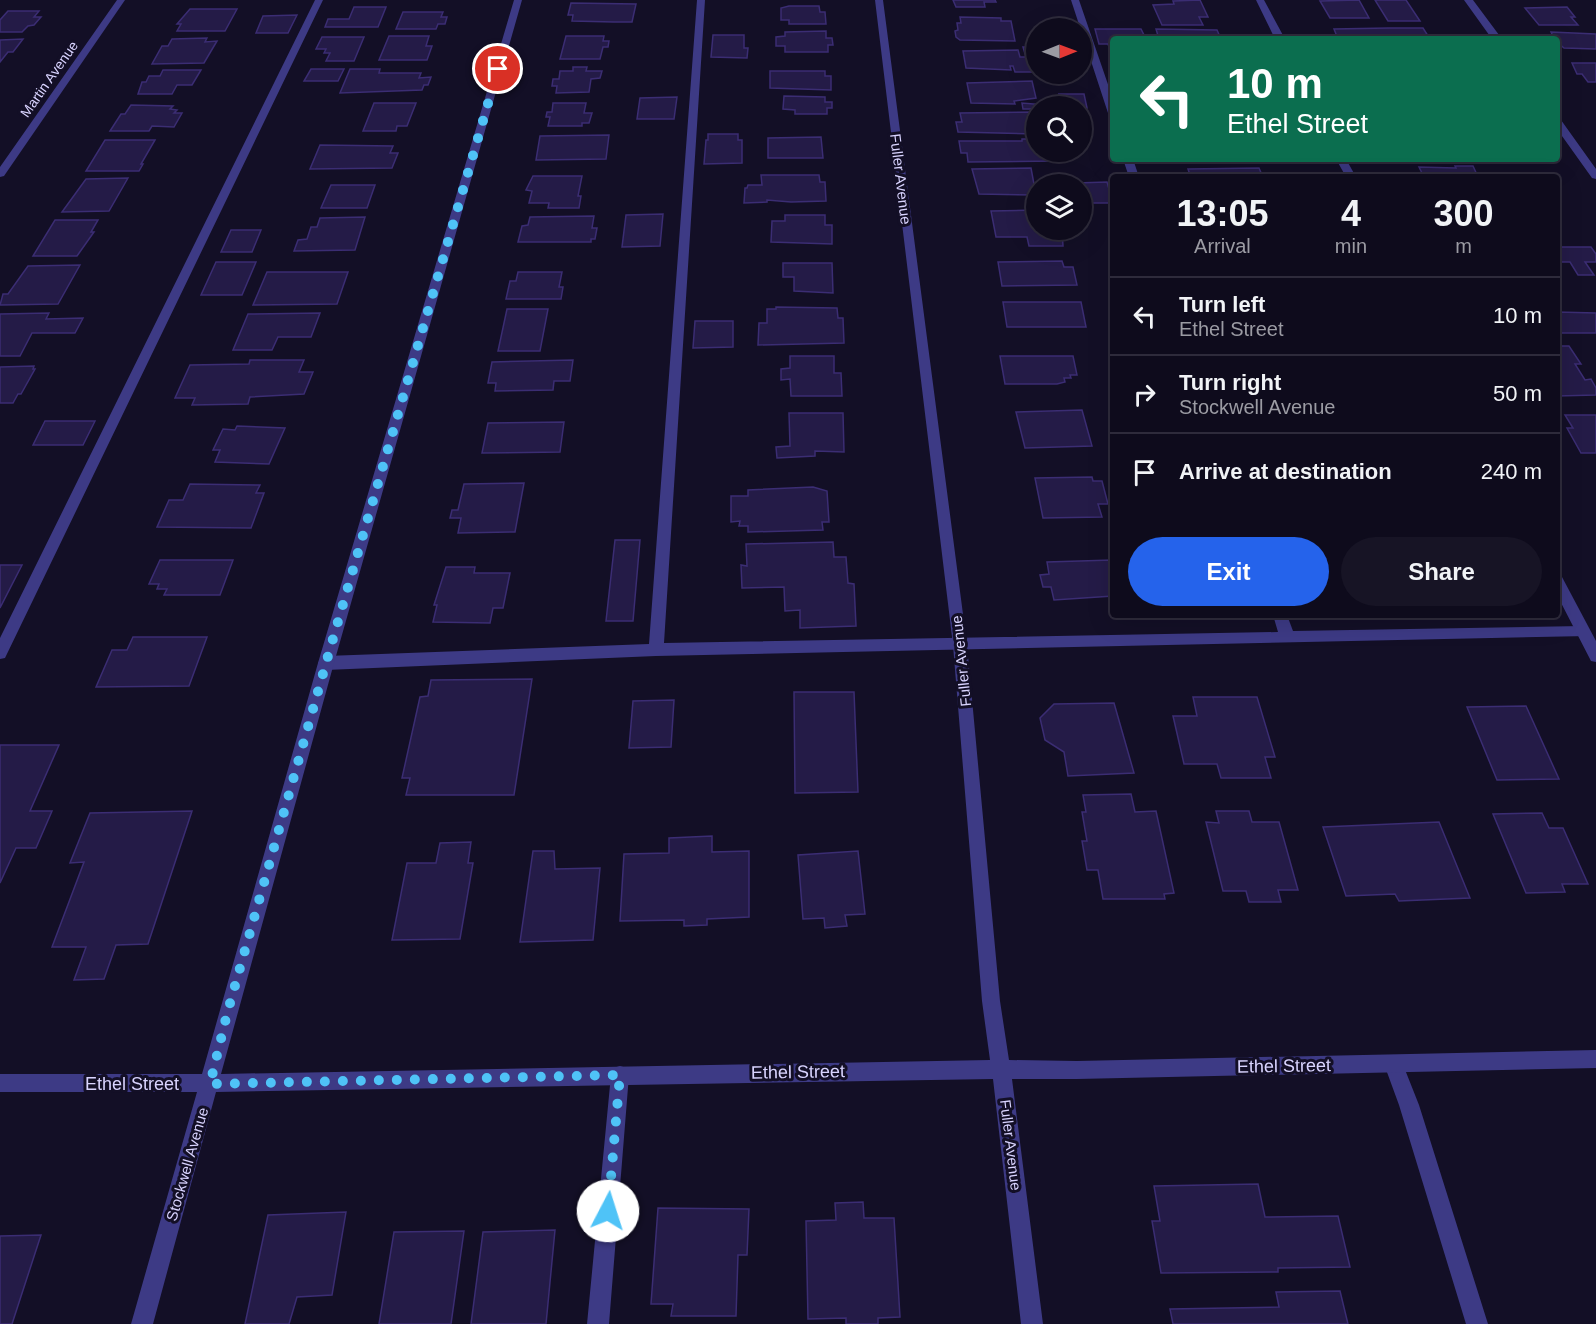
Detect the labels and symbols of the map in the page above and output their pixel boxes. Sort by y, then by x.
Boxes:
north arrow [1026,18,1092,84]
street label: Martin Avenue [17,38,81,120]
pin [472,43,523,94]
street label: Fuller Avenue [887,133,915,225]
street label: Fuller Avenue [948,615,974,707]
street label: Ethel Street [1237,1055,1331,1077]
street label: Ethel Street [751,1061,845,1083]
street label: Ethel Street [85,1074,179,1094]
street label: Fuller Avenue [997,1099,1025,1191]
street label: Stockwell Avenue [163,1105,211,1223]
position arrow [576,1179,640,1243]

